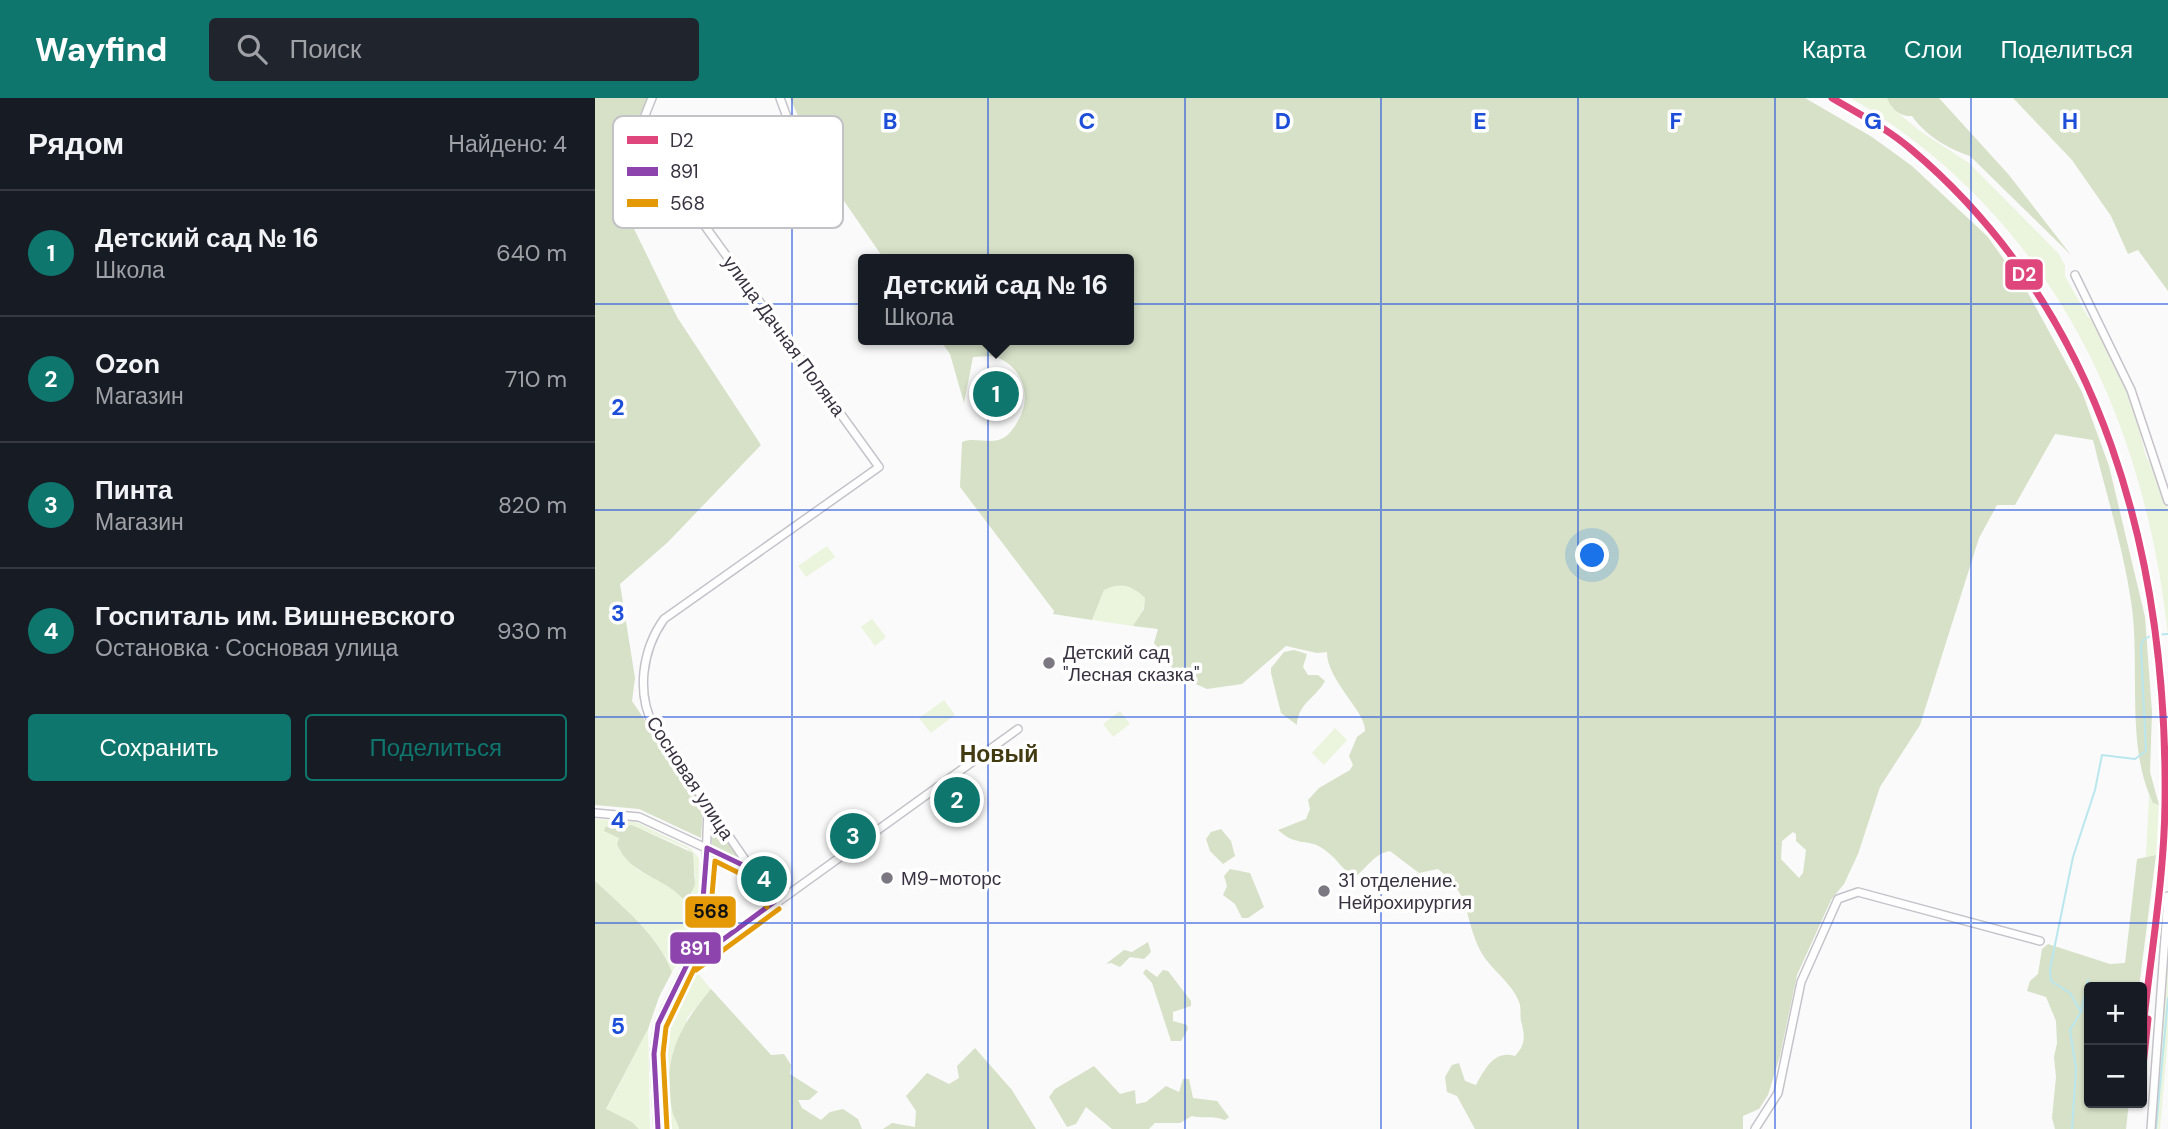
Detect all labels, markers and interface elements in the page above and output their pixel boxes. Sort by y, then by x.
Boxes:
search box [209,18,699,81]
text: Wayfind [35,28,167,71]
icon: search [233,30,271,68]
text: Поиск [289,32,361,66]
text: Карта [1802,34,1866,65]
text: Слои [1904,34,1962,65]
text: Поделиться [2000,34,2133,65]
text: B [883,106,897,136]
text: C [1079,106,1095,136]
text: D [1275,106,1291,136]
text: E [1473,106,1487,136]
text: F [1670,106,1683,136]
text: G [1864,106,1882,136]
text: H [2062,106,2078,136]
legend [613,116,843,228]
text: Рядом [28,124,124,163]
text: D2 [670,128,694,153]
text: Найдено: 4 [448,129,567,159]
text: 891 [670,159,699,184]
text: 568 [670,191,705,216]
text: Детский сад № 16 [95,221,319,255]
text: 1 [47,238,55,268]
text: 640 m [496,238,567,268]
street label: улица Дачная Поляна [717,251,851,422]
popup [858,254,1134,345]
text: Школа [95,255,165,285]
line badge: D2 [2004,258,2044,291]
text: D2 [2012,262,2036,287]
text: Детский сад № 16 [884,268,1108,302]
text: Школа [884,302,954,332]
text: Ozon [95,347,160,381]
text: 2 [44,364,58,394]
text: 710 m [505,364,567,394]
pin: 1 [973,368,1019,420]
text: Магазин [95,381,184,411]
text: 2 [611,392,625,422]
text: Пинта [95,473,173,507]
text: 3 [44,490,58,520]
text: 820 m [498,490,567,520]
text: Магазин [95,507,184,537]
your location [1575,538,1609,572]
text: 3 [611,598,625,628]
text: Госпиталь им. Вишневского [95,599,455,633]
text: 4 [44,616,58,646]
text: 930 m [497,616,567,646]
text: Остановка · Сосновая улица [95,633,398,663]
place label: Детский сад "Лесная сказка" [1063,640,1200,687]
marker: Детский сад "Лесная сказка" [1041,655,1057,671]
street label: Сосновая улица [641,711,740,845]
button: Сохранить [28,714,291,781]
button: Поделиться [305,714,567,781]
district label: Новый [960,739,1038,769]
pin: 2 [934,774,980,826]
text: 4 [611,805,626,835]
pin: 3 [830,810,876,862]
pin: 4 [741,853,787,905]
place label: М9-моторс [901,866,1001,891]
place label: 31 отделение. Нейрохирургия [1338,868,1472,915]
marker: М9-моторс [879,870,895,886]
marker: 31 отделение. Нейрохирургия [1316,883,1332,899]
line badge: 568 [684,895,737,929]
text: 568 [693,899,729,924]
line badge: 891 [669,931,722,965]
text: 891 [680,936,710,961]
map controls [2084,982,2147,1108]
button: + [2084,982,2147,1045]
text: 5 [611,1011,625,1041]
button: − [2084,1045,2147,1108]

